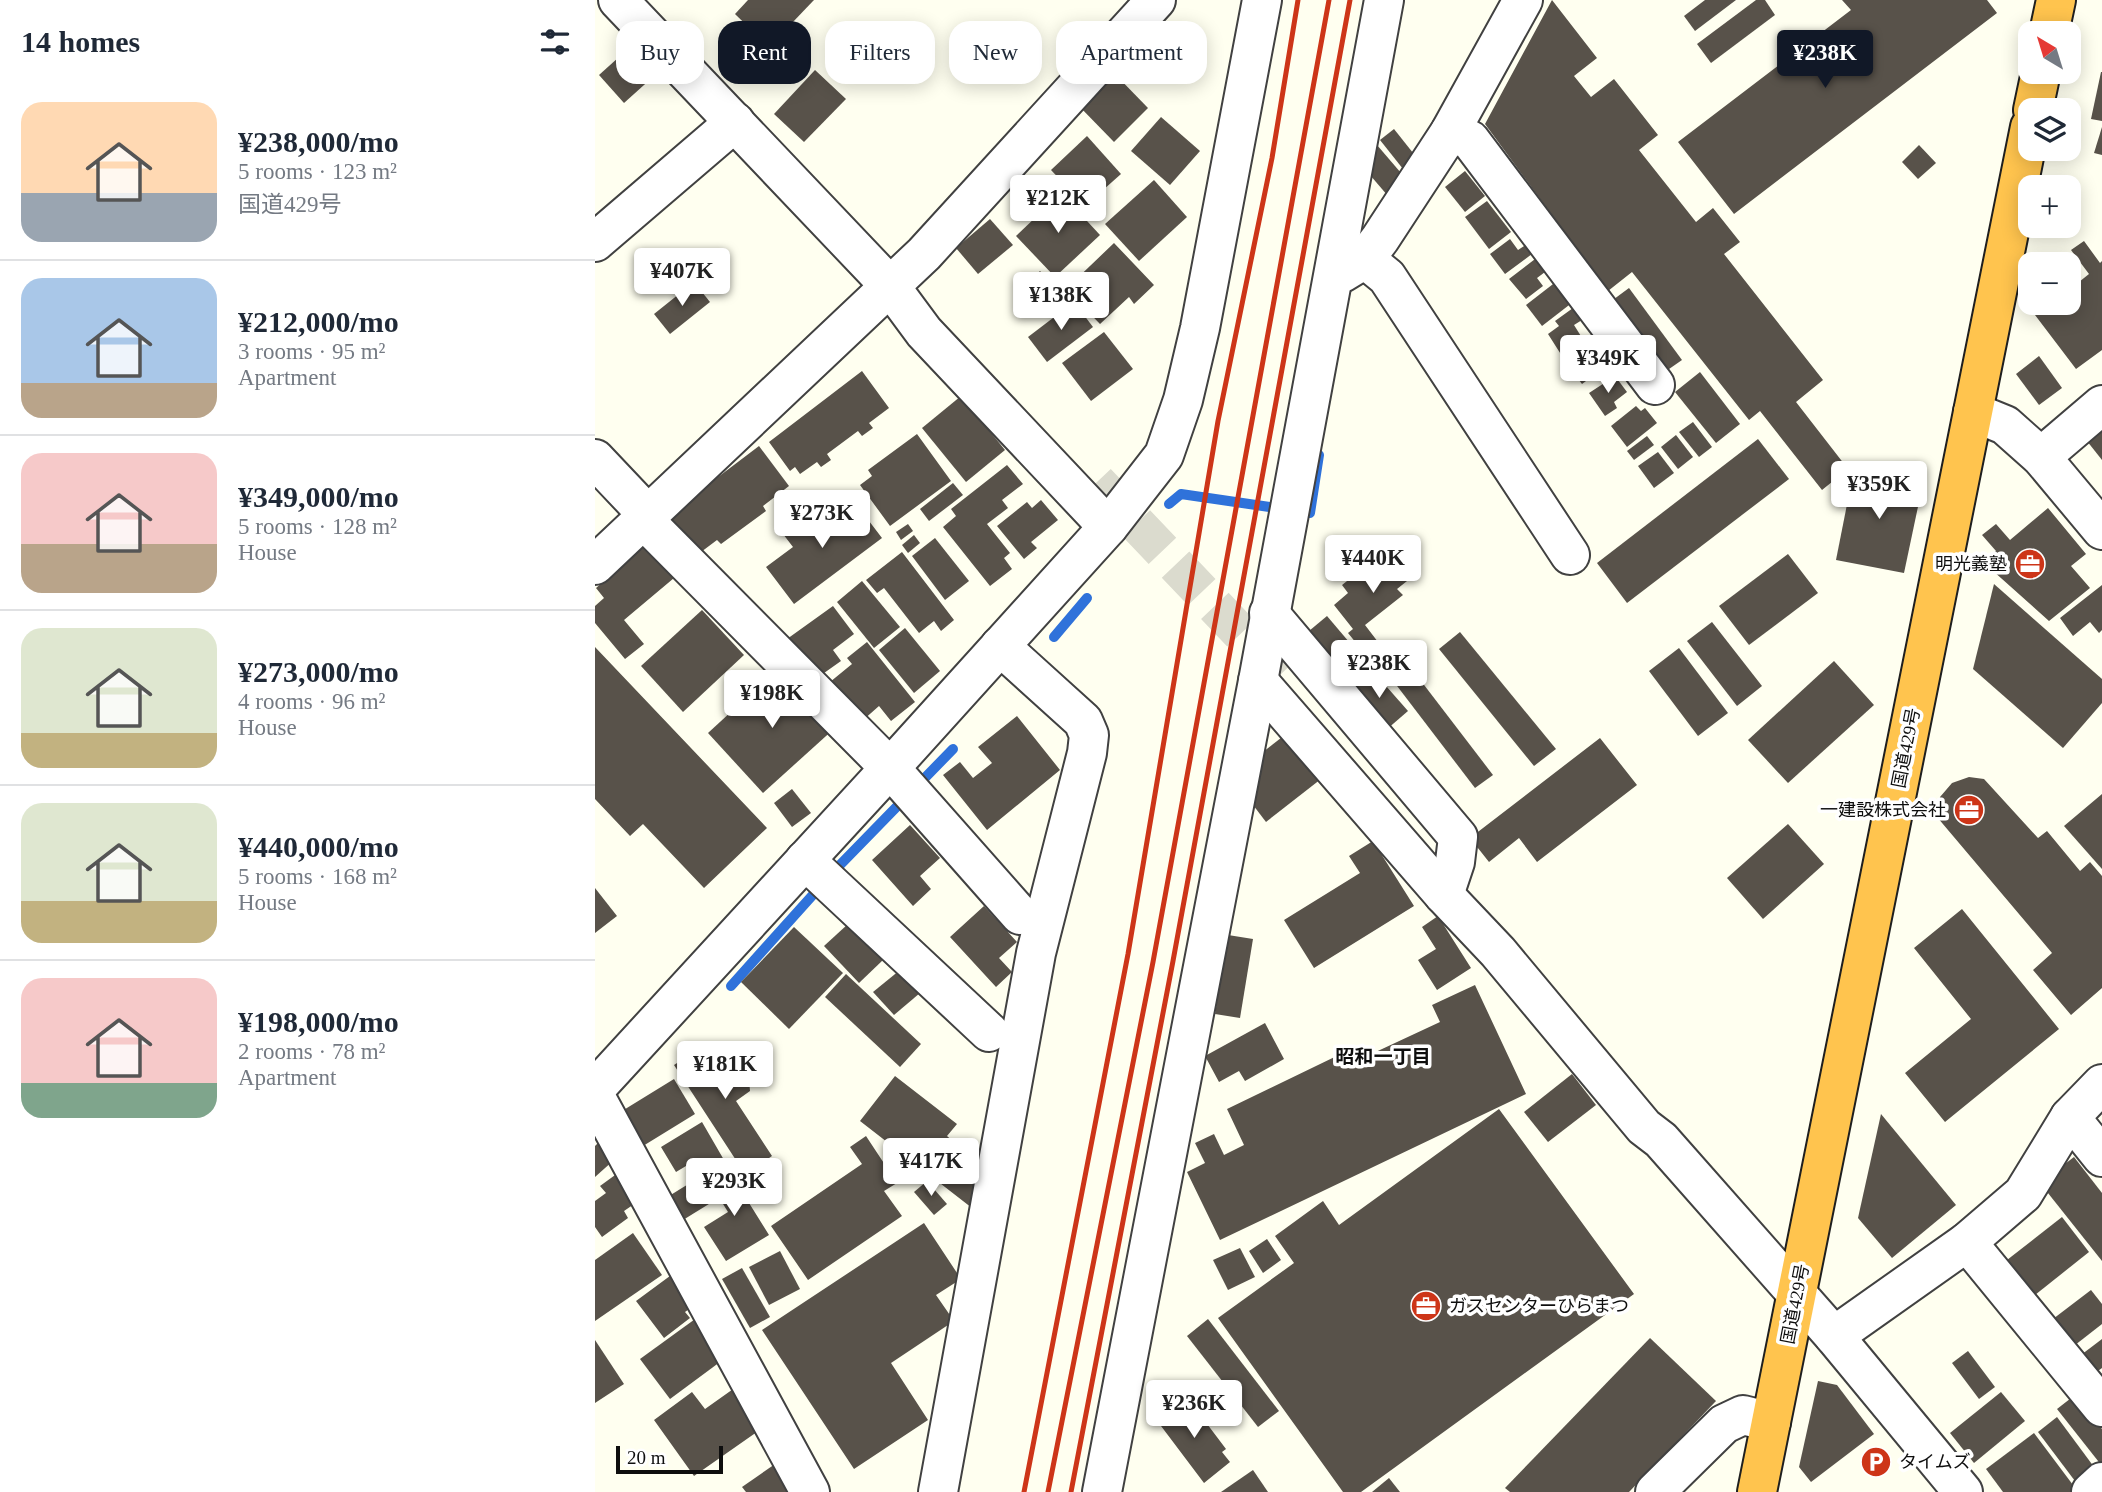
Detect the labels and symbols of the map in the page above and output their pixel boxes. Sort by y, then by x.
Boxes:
north arrow [2018,21,2081,84]
pin: ¥238K [1776,31,1874,90]
pin: ¥212K [1009,176,1107,235]
pin: ¥407K [633,248,731,308]
pin: ¥138K [1012,272,1110,332]
pin: ¥349K [1559,336,1657,395]
pin: ¥359K [1830,462,1928,521]
pin: ¥273K [773,490,871,550]
pin: ¥440K [1324,536,1422,595]
office icon: 明光義塾 [2013,547,2047,581]
place label: 明光義塾 [1935,554,2007,574]
pin: ¥238K [1330,640,1428,700]
pin: ¥198K [723,670,821,730]
street label: 国道429号 [1888,706,1924,790]
office icon: 一建設株式会社 [1952,793,1986,827]
place label: 一建設株式会社 [1820,800,1946,820]
pin: ¥181K [676,1042,774,1101]
district label: 昭和一丁目 [1335,1046,1431,1067]
pin: ¥417K [882,1138,980,1198]
pin: ¥293K [685,1158,783,1218]
street label: 国道429号 [1777,1262,1813,1346]
office icon: ガスセンターひらまつ [1409,1289,1443,1323]
place label: ガスセンターひらまつ [1449,1296,1629,1316]
pin: ¥236K [1145,1380,1243,1440]
scale bar [616,1443,723,1475]
parking icon: タイムズ [1859,1445,1893,1479]
place label: タイムズ [1899,1452,1971,1472]

